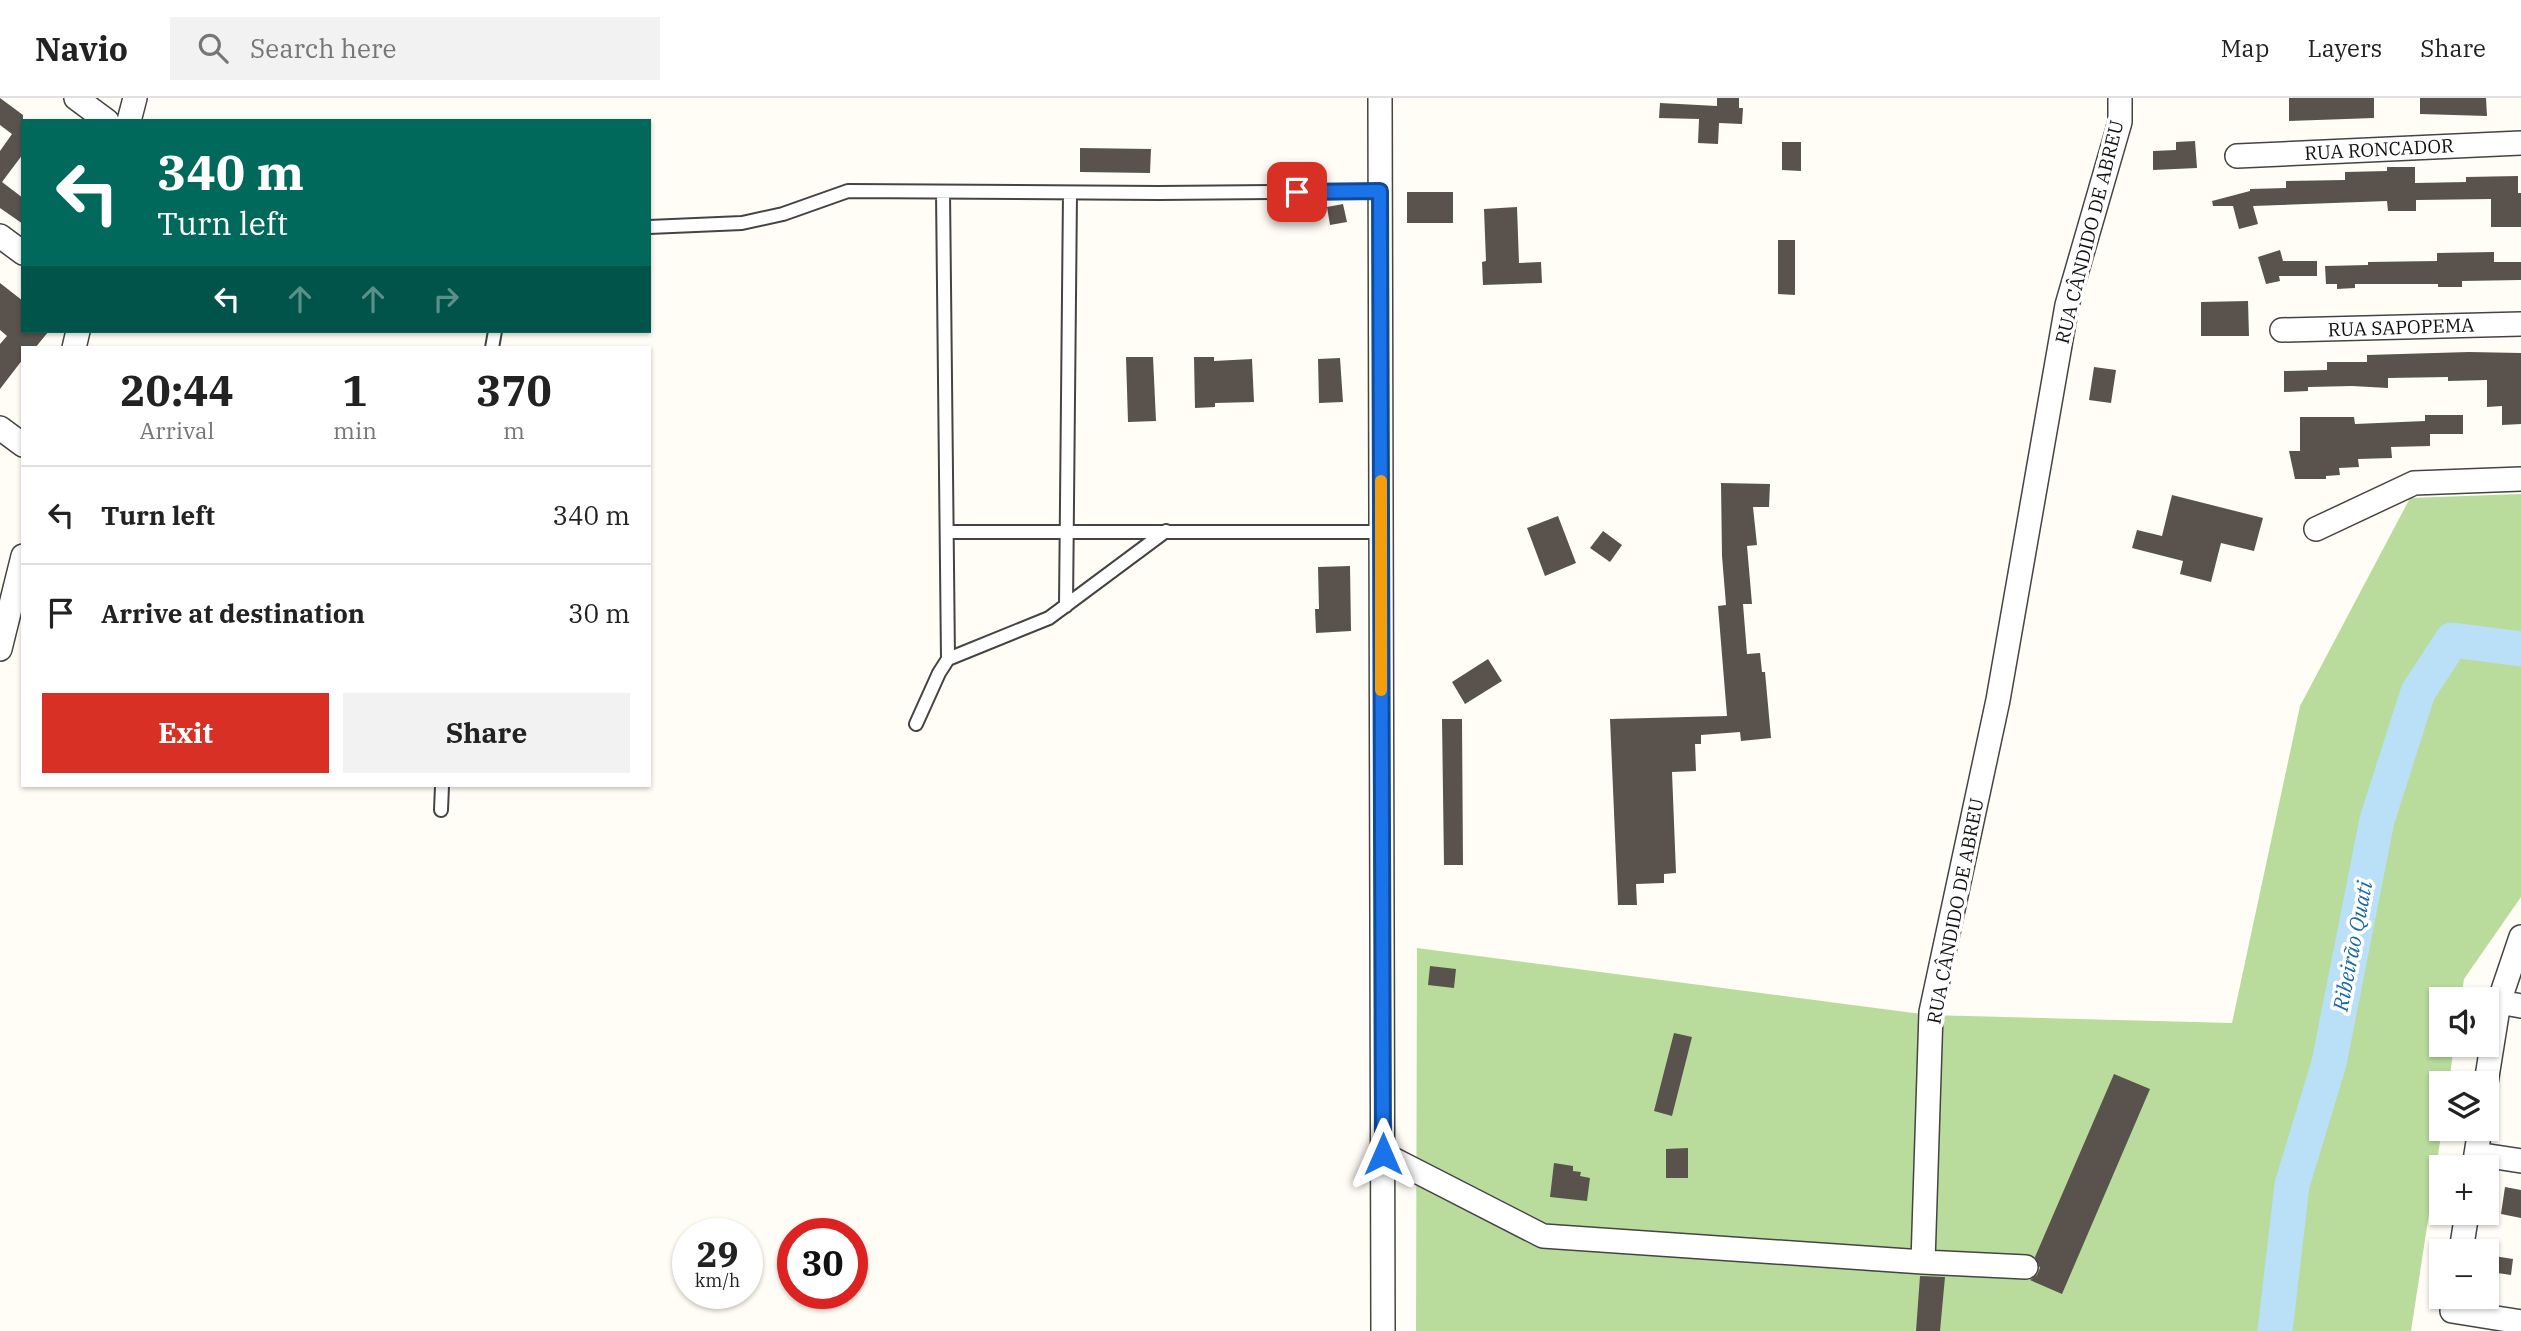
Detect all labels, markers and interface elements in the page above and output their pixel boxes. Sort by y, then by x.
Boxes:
search box [170,17,660,80]
text: Navio [35,27,128,70]
icon: search [194,29,232,67]
text: Search here [250,31,396,65]
text: Map [2221,32,2269,64]
text: Layers [2307,32,2382,64]
text: Share [2420,32,2486,64]
street label: RUA CÂNDIDO DE ABREU [2050,118,2128,346]
street label: RUA RONCADOR [2304,133,2454,165]
text: 340 m [157,140,304,203]
icon: left [42,147,133,238]
pin [1267,162,1327,222]
icon: arrive [1278,173,1316,211]
text: Turn left [157,202,288,244]
icon: left [208,280,246,318]
icon: ahead [281,280,319,318]
icon: ahead [354,280,392,318]
icon: right [427,280,465,318]
street label: RUA SAPOPEMA [2327,312,2475,342]
text: 20:44 [120,363,234,418]
text: 1 [342,363,368,418]
text: 370 [476,363,552,418]
text: Arrival [140,415,214,445]
text: min [333,415,377,445]
text: m [503,415,525,445]
icon: left [42,496,80,534]
text: Turn left [101,498,215,532]
text: 340 m [552,498,630,532]
icon: arrive [42,594,80,632]
text: Arrive at destination [101,596,365,630]
text: 30 m [568,596,630,630]
button: Exit [42,693,329,773]
button: Share [343,693,630,773]
street label: RUA CÂNDIDO DE ABREU [1921,796,1989,1026]
water label: Ribeirão Quati [2325,878,2378,1014]
map controls [2429,987,2499,1309]
button: sound [2429,987,2499,1057]
button: layers [2429,1071,2499,1141]
position arrow [1346,1117,1420,1191]
button: + [2429,1155,2499,1225]
speed limit sign: 30 [777,1218,868,1309]
text: 29 [696,1231,739,1277]
button: − [2429,1239,2499,1309]
text: km/h [695,1269,740,1292]

